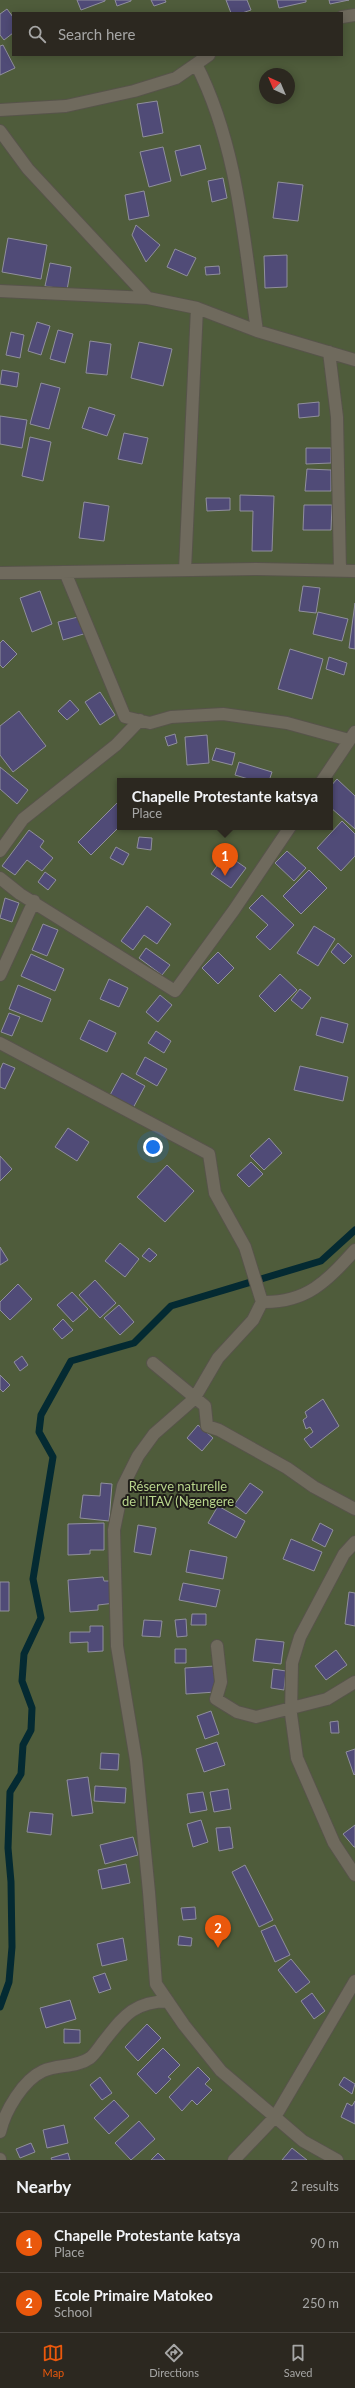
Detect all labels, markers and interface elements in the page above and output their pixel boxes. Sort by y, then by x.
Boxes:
search box [12,12,343,56]
icon: search [26,23,48,45]
text: Search here [58,25,135,43]
north arrow [259,68,295,104]
popup [117,778,333,830]
text: Chapelle Protestante katsya [132,787,318,805]
text: Place [132,805,162,821]
pin: 1 [212,843,238,876]
your location [143,1137,163,1157]
park label: Réserve naturelle de l'ITAV (Ngengere [122,1478,234,1509]
pin: 2 [205,1915,231,1948]
text: Nearby [16,2176,71,2197]
text: 2 results [291,2178,339,2194]
text: Chapelle Protestante katsya [54,2226,240,2244]
text: 1 [25,2235,33,2251]
text: 90 m [310,2235,339,2251]
text: Place [54,2244,84,2260]
text: Ecole Primaire Matokeo [54,2286,213,2304]
text: 2 [25,2295,33,2311]
text: 250 m [302,2295,339,2311]
text: School [54,2304,92,2320]
tab: Map [42,2342,64,2379]
tab: Directions [149,2342,199,2379]
tab: Saved [284,2342,313,2379]

